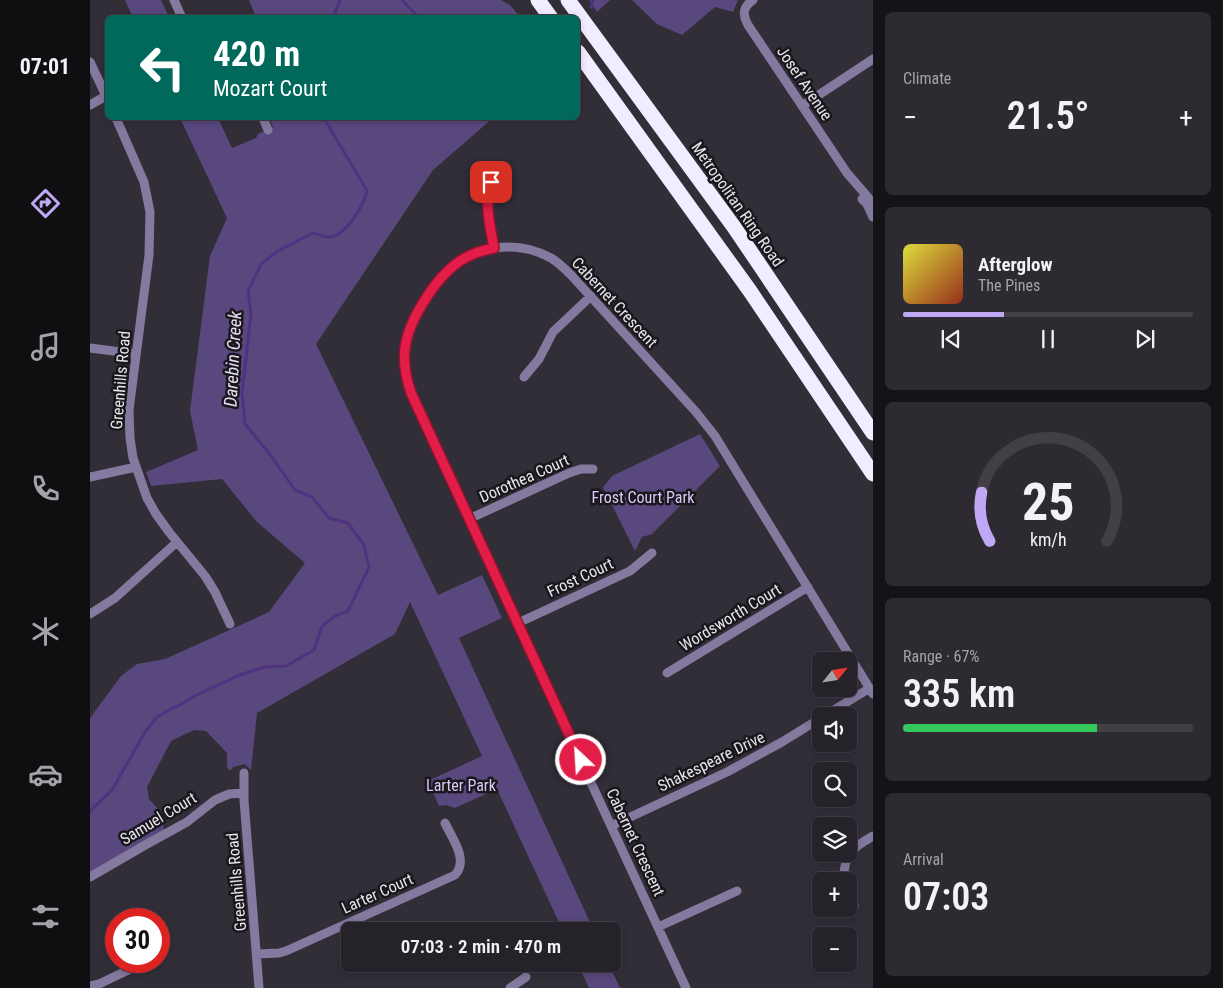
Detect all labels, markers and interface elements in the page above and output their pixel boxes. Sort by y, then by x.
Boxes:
text: 420 m [213,34,300,75]
icon: left [130,35,195,100]
street label: Josef Avenue [773,43,836,124]
text: 07:01 [20,54,70,79]
text: Climate [903,69,951,88]
text: Mozart Court [213,76,327,101]
text: 21.5° [1007,94,1089,138]
text: − [903,101,917,134]
text: + [1179,101,1193,134]
street label: Metropolitan Ring Road [687,138,788,270]
pin [470,161,512,203]
icon: arrive [477,168,505,196]
icon: directions [28,186,63,221]
street label: Cabernet Crescent [568,253,662,352]
text: Afterglow [978,253,1052,276]
text: The Pines [978,276,1040,295]
water label: Darebin Creek [219,309,246,408]
icon: previous [937,325,965,353]
icon: pause [1034,325,1062,353]
icon: next [1131,325,1159,353]
icon: music [28,329,63,364]
street label: Greenhills Road [107,330,134,430]
street label: Dorothea Court [476,450,572,507]
icon: phone [28,471,63,506]
text: 25 [1022,472,1074,533]
park label: Frost Court Park [592,488,695,507]
text: km/h [1030,529,1066,550]
street label: Frost Court [544,554,617,601]
street label: Wordsworth Court [676,580,784,655]
icon: climate [28,614,63,649]
text: Range · 67% [903,647,979,666]
north arrow [812,652,858,698]
map controls [812,652,857,972]
text: 335 km [903,672,1015,716]
button: sound [812,707,857,752]
street label: Shakespeare Drive [655,727,768,796]
position arrow [554,733,606,785]
icon: car [28,757,63,792]
button: search [812,762,857,807]
park label: Larter Park [426,776,497,795]
street label: Cabernet Crescent [602,785,669,899]
street label: Samuel Court [117,788,200,849]
button: layers [812,817,857,862]
street label: Greenhills Road [223,832,250,932]
text: Arrival [903,850,944,869]
street label: Larter Court [339,869,416,918]
button: + [812,872,857,917]
text: 07:03 [903,875,989,919]
icon: filters [28,899,63,934]
speed limit sign: 30 [105,908,170,973]
button: − [812,927,857,972]
text: 07:03 · 2 min · 470 m [401,935,561,958]

